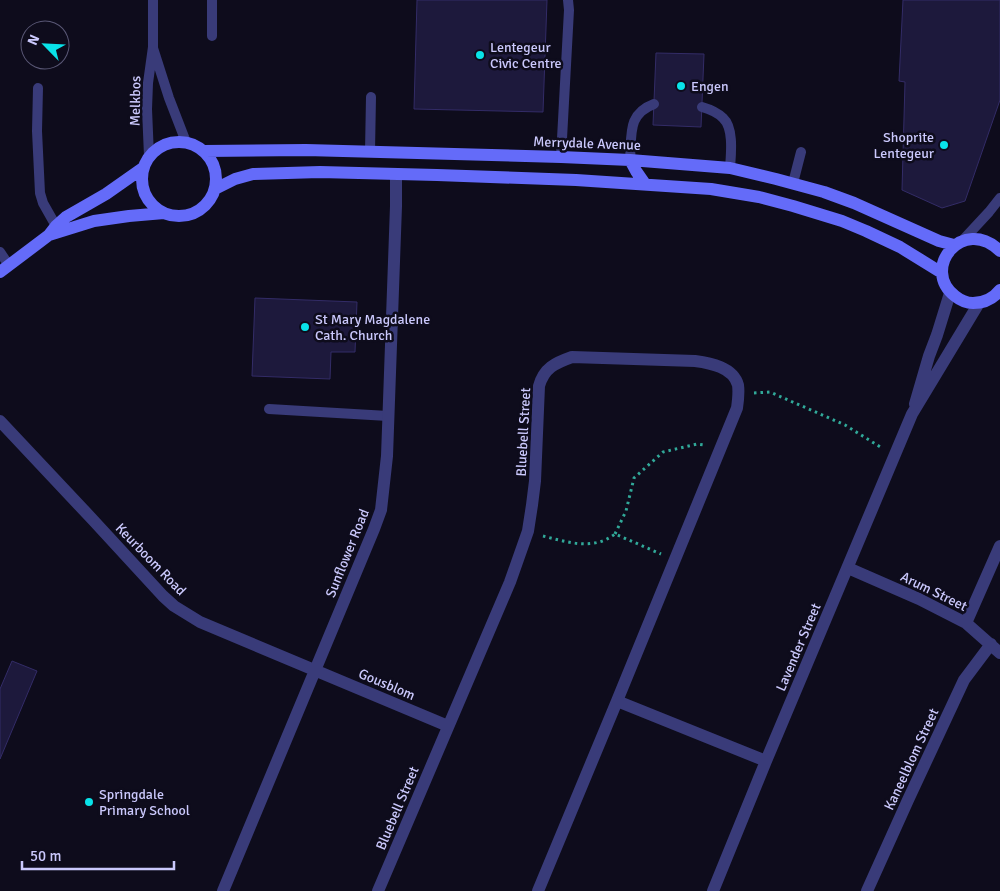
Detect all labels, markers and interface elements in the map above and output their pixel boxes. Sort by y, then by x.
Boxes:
north arrow [20,20,70,70]
text: N [24,32,43,48]
place label: Lentegeur Civic Centre [490,39,562,72]
marker: Lentegeur Civic Centre [474,49,486,61]
street label: Melkbos [127,76,144,126]
place label: Engen [691,78,729,95]
marker: Engen [675,80,687,92]
place label: Shoprite Lentegeur [873,129,935,162]
street label: Merrydale Avenue [533,133,641,154]
marker: Shoprite Lentegeur [938,139,950,151]
place label: St Mary Magdalene Cath. Church [315,311,430,344]
marker: St Mary Magdalene Cath. Church [299,321,311,333]
street label: Bluebell Street [513,387,534,477]
street label: Sunflower Road [322,506,373,600]
street label: Keurboom Road [112,520,189,599]
street label: Arum Street [898,568,970,615]
street label: Lavender Street [772,601,825,694]
street label: Gousblom [356,665,418,704]
street label: Kaneelblom Street [880,705,943,813]
street label: Bluebell Street [372,764,423,853]
place label: Springdale Primary School [99,786,190,819]
marker: Springdale Primary School [83,796,95,808]
scale bar [22,838,175,870]
text: 50 m [30,847,61,865]

